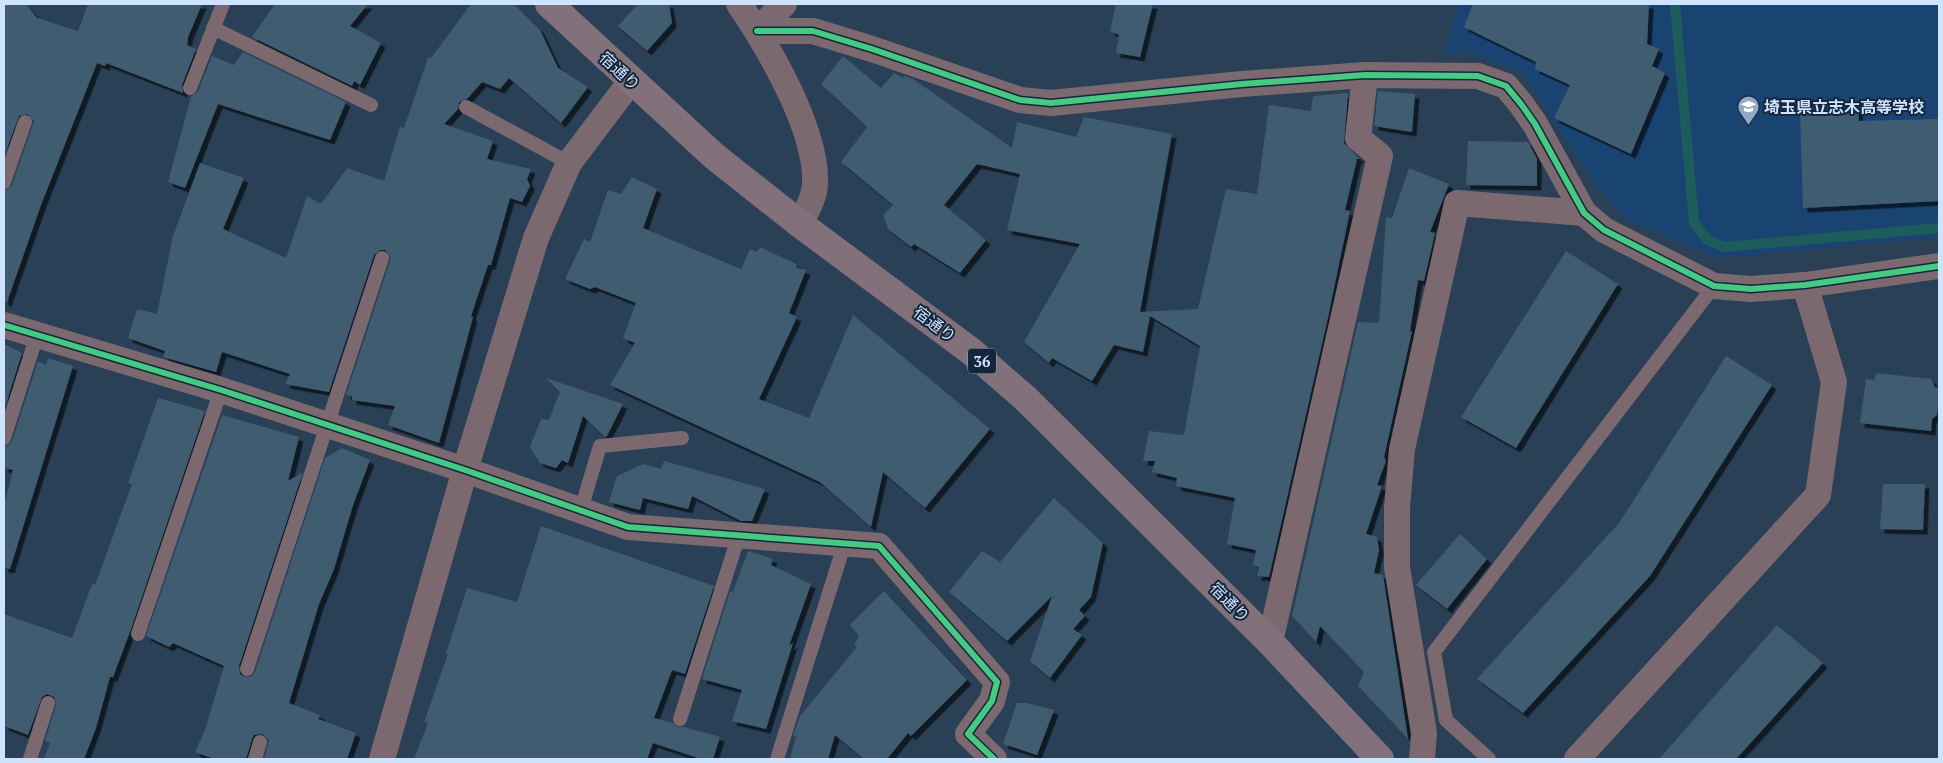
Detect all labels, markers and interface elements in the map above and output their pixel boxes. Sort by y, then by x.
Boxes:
street label: 宿通り [595,47,645,95]
school or university icon: 埼玉県立志木高等学校 [1736,95,1760,126]
place label: 埼玉県立志木高等学校 [1764,96,1924,118]
street label: 宿通り [909,301,961,347]
road number: 36 [968,348,996,374]
street label: 宿通り [1205,577,1255,627]

